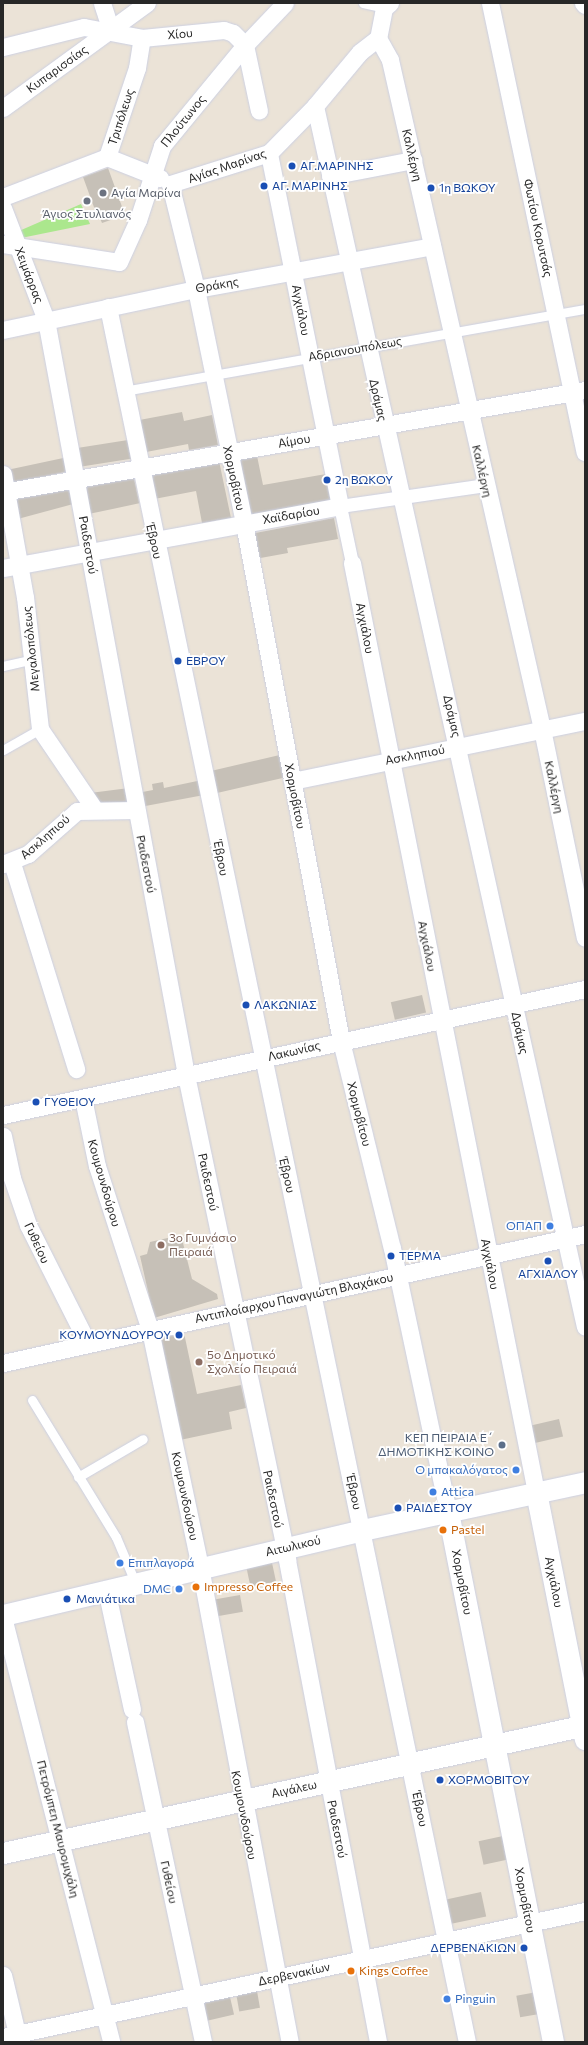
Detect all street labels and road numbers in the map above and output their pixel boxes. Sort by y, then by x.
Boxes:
street label: Χίου [167,26,193,42]
street label: Κυπαρισσίας [24,42,90,96]
street label: Τριπόλεως [105,87,137,147]
street label: Πλούτωνος [158,92,208,150]
street label: Καλλέργη [399,127,425,183]
street label: Αγίας Μαρίνας [186,146,268,186]
street label: Φωτίου Κορυτσάς [521,178,555,278]
street label: Χειμάρρας [12,245,46,305]
street label: Θράκης [194,274,240,296]
street label: Αγχιάλου [289,283,313,337]
street label: Αδριανουπόλεως [307,334,403,364]
street label: Δράμας [366,377,390,423]
street label: Αίμου [277,431,311,451]
street label: Καλλέργη [469,443,495,499]
street label: Χορμοβίτου [220,444,248,512]
street label: Χαϊδαρίου [261,503,321,527]
street label: Ραιδεστού [76,515,100,575]
street label: Έβρου [143,522,165,560]
street label: Αγχιάλου [353,601,377,655]
street label: Μεγαλοπόλεως [19,606,43,692]
street label: Δράμας [440,693,464,739]
street label: Ασκληπιού [384,742,446,768]
street label: Καλλέργη [541,759,567,815]
street label: Χορμοβίτου [282,762,308,830]
street label: Ασκληπιού [17,812,73,862]
street label: Ραιδεστού [133,834,159,894]
street label: Έβρου [210,839,232,877]
street label: Αγχιάλου [415,919,439,973]
street label: Δράμας [508,1010,532,1056]
street label: Λακωνίας [266,1038,322,1064]
street label: Χορμοβίτου [344,1080,374,1148]
street label: Κουμουνδούρου [85,1138,123,1228]
street label: Ραιδεστού [195,1152,221,1212]
street label: Έβρου [276,1156,298,1194]
street label: Γυθείου [21,1220,53,1266]
street label: Αγχιάλου [478,1237,502,1291]
street label: Αντιπλοίαρχου Παναγιώτη Βλαχάκου [193,1270,395,1326]
street label: Κουμουνδούρου [169,1450,201,1542]
street label: Ραιδεστού [260,1469,286,1529]
street label: Έβρου [343,1473,365,1511]
street label: Αιτωλικού [264,1533,322,1559]
street label: Χορμοβίτου [449,1548,475,1616]
street label: Αγχιάλου [542,1555,566,1609]
street label: Πετρόμπεη Μαυρομιχάλη [34,1759,82,1899]
street label: Κουμουνδούρου [228,1769,260,1861]
street label: Αιγάλεω [270,1777,318,1801]
street label: Έβρου [409,1790,431,1828]
street label: Ραιδεστού [324,1799,350,1859]
street label: Γυθείου [157,1859,181,1905]
street label: Χορμοβίτου [512,1866,538,1934]
street label: Δερβενακίων [257,1959,331,1989]

